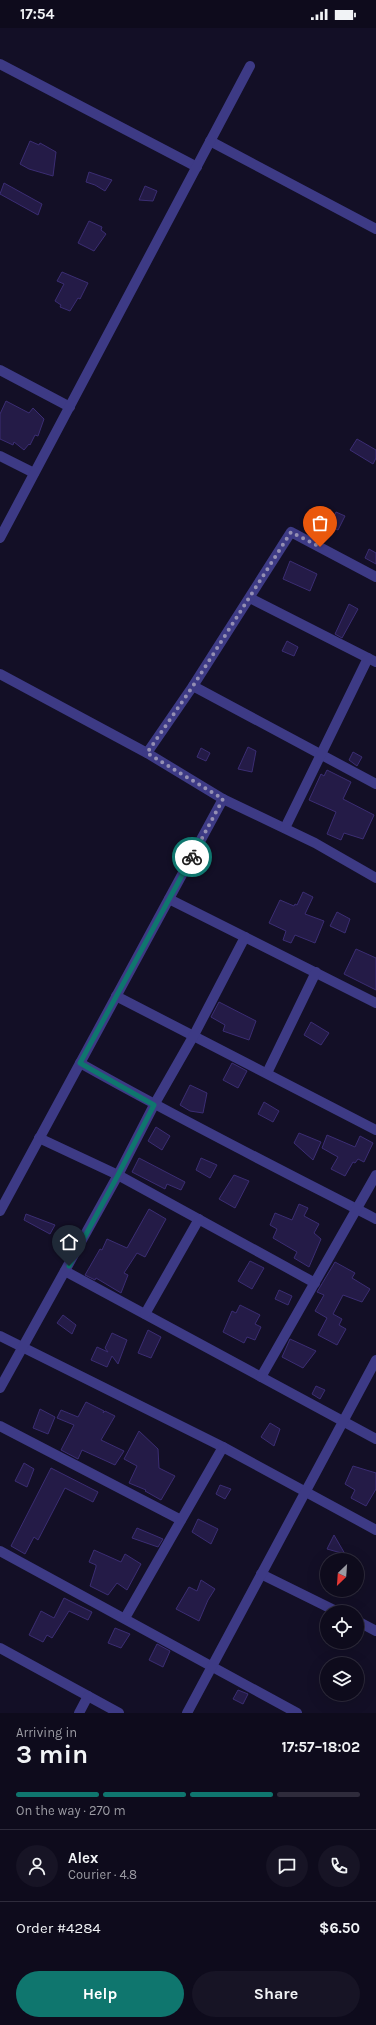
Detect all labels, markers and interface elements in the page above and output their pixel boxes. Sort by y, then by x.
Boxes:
text: 17:54 [20,5,55,23]
pin [303,506,337,547]
icon: bag [309,512,331,534]
courier [172,837,212,877]
icon: bike [181,846,203,868]
pin [52,1225,86,1266]
icon: home [58,1231,80,1253]
north arrow [320,1553,364,1597]
map controls [320,1553,364,1701]
button: locate [320,1605,364,1649]
button: layers [320,1657,364,1701]
text: Arriving in [16,1725,77,1740]
text: 17:57–18:02 [281,1738,360,1756]
text: 3 min [16,1739,88,1770]
text: On the way · 270 m [16,1803,126,1818]
button: person [16,1845,58,1887]
button: chat [266,1845,308,1887]
button: phone [318,1845,360,1887]
text: Alex [68,1849,98,1867]
text: Courier · 4.8 [68,1867,137,1882]
text: Order #4284 [16,1919,101,1937]
text: $6.50 [319,1919,360,1937]
button: Help [16,1971,184,2017]
button: Share [192,1971,360,2017]

